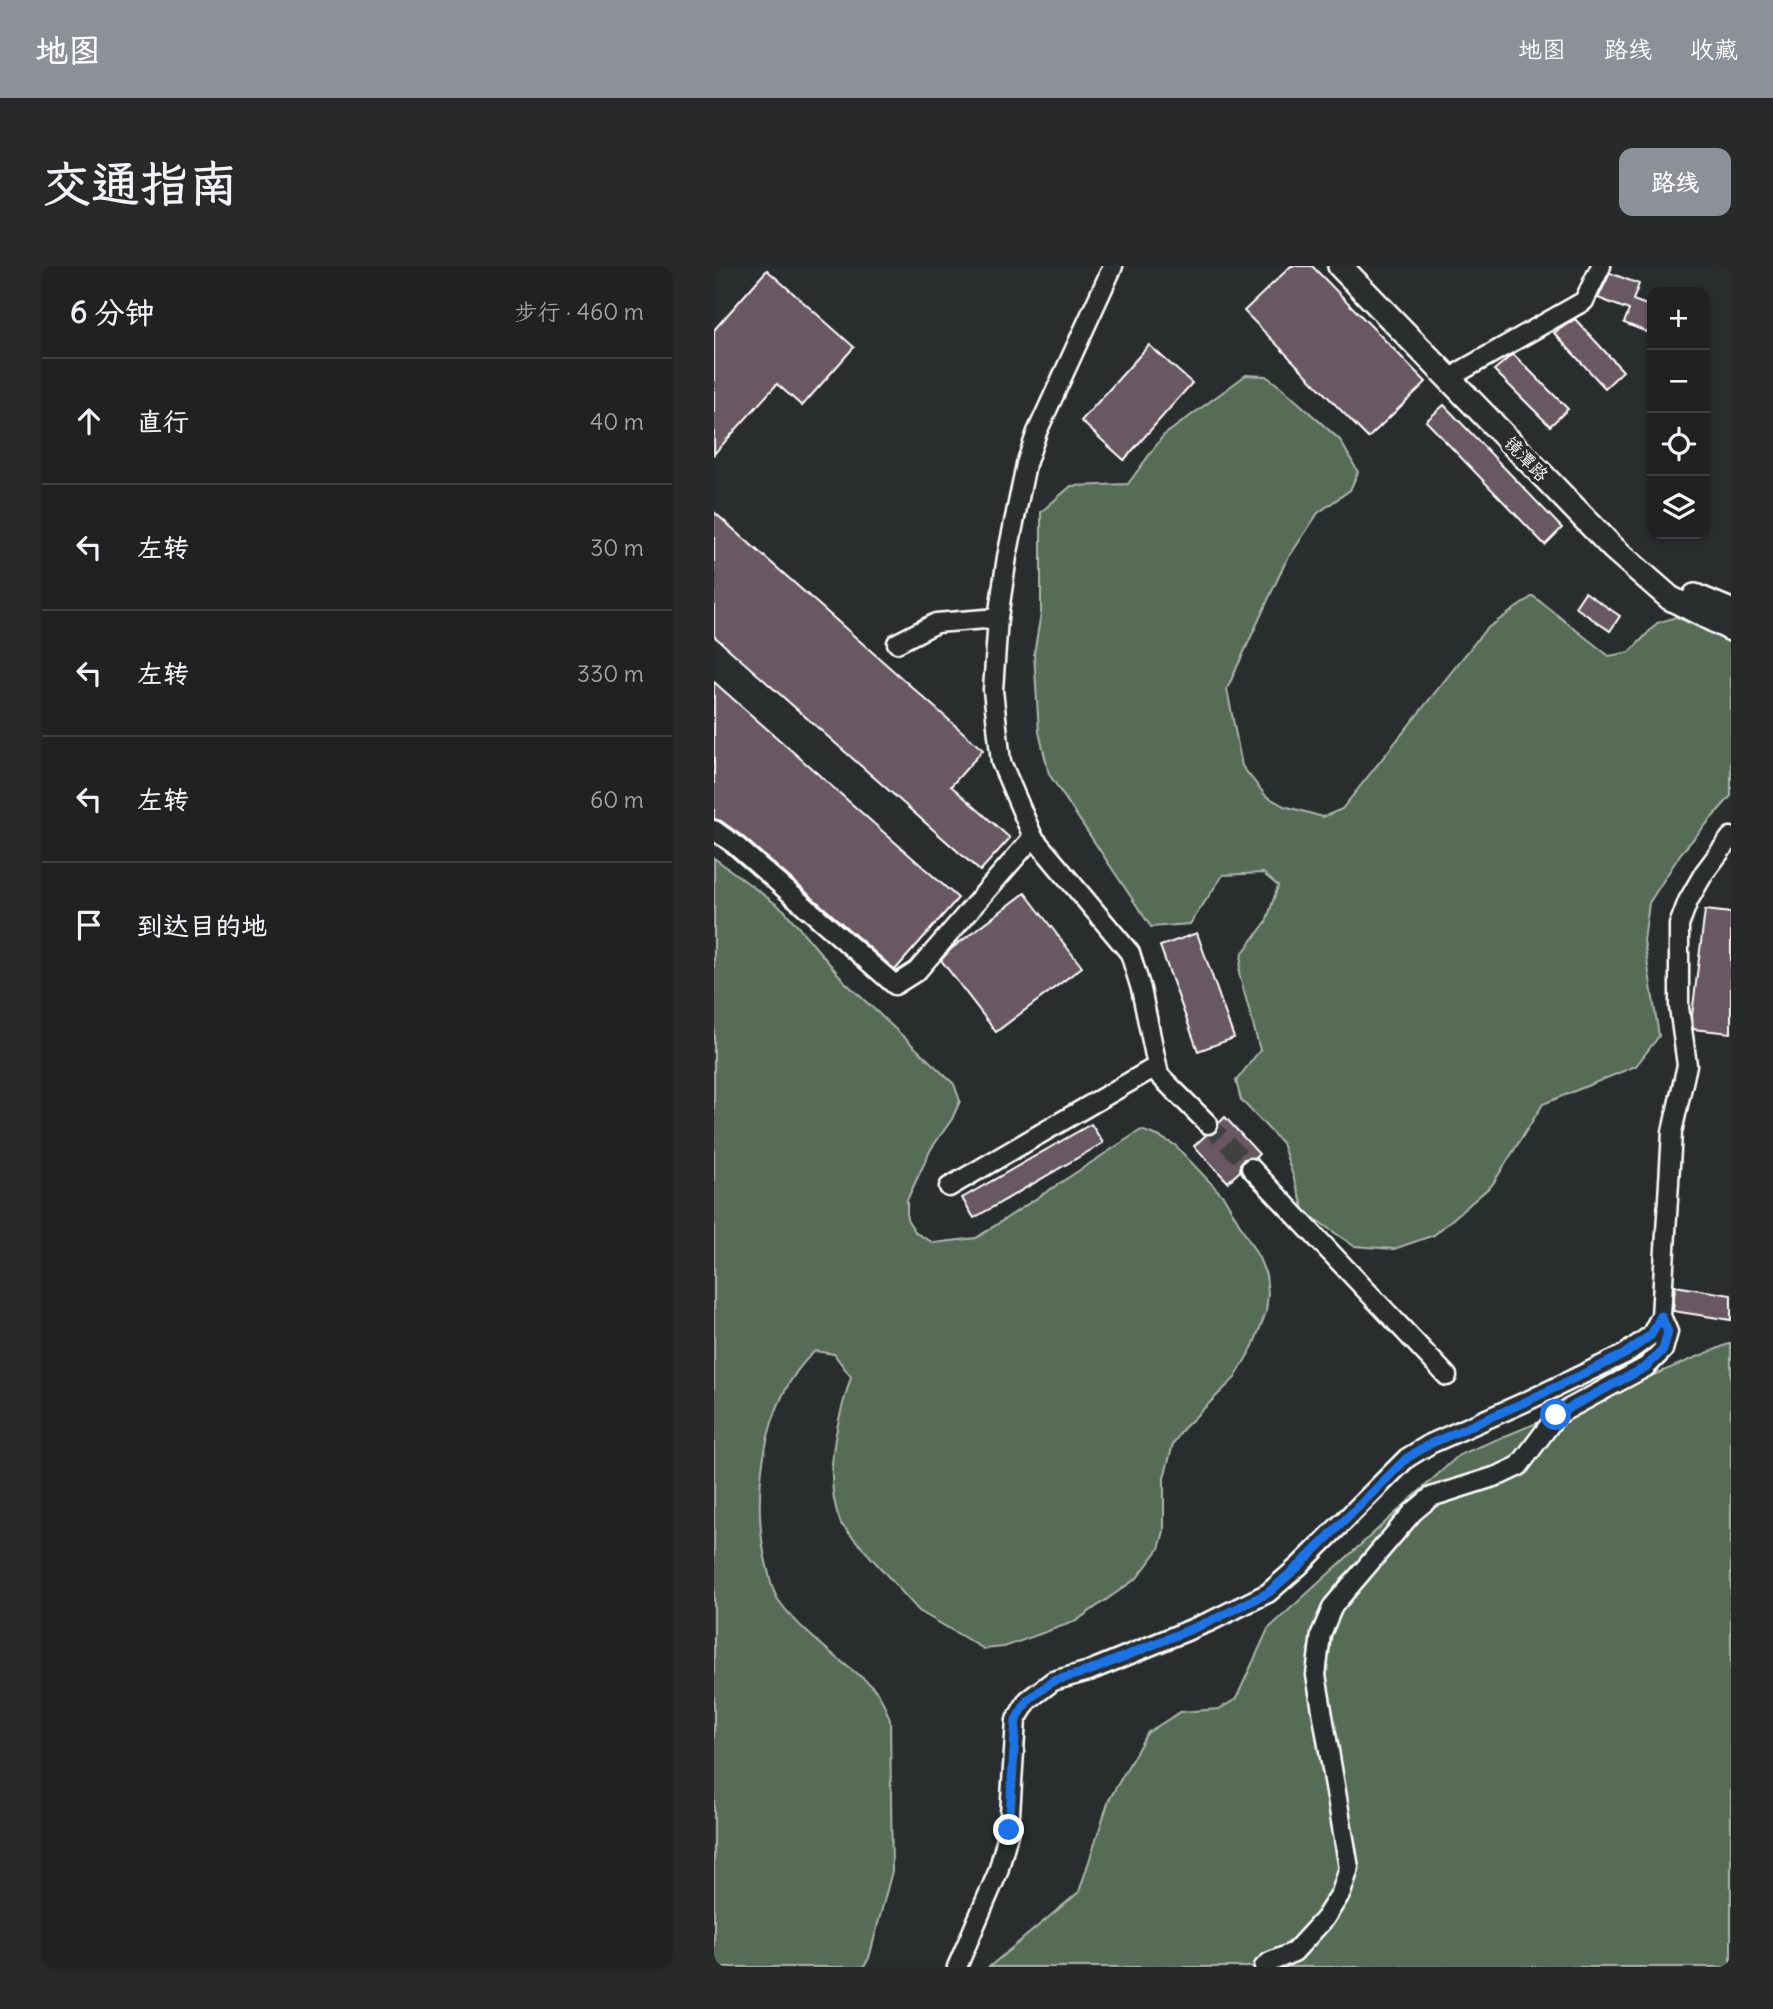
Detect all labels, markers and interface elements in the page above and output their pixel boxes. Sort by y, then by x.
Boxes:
text: 地图 [35,29,101,71]
text: 地图 [1518,34,1566,64]
text: 路线 [1604,34,1652,64]
text: 收藏 [1690,34,1738,64]
button: 路线 [1619,148,1731,216]
text: 交通指南 [42,153,238,214]
map controls [1647,287,1710,539]
button: + [1647,287,1710,350]
text: 6 分钟 [70,293,154,331]
text: 步行 · 460 m [515,297,644,326]
button: − [1647,350,1710,413]
icon: ahead [70,402,108,440]
text: 直行 [137,405,189,438]
text: 40 m [590,407,644,436]
button: locate [1647,413,1710,476]
street label: 镜潭路 [1499,431,1553,486]
button: layers [1647,476,1710,539]
icon: left [70,528,108,566]
text: 左转 [137,531,189,564]
text: 30 m [590,533,644,562]
icon: left [70,654,108,692]
text: 左转 [137,657,189,690]
text: 330 m [577,659,644,688]
icon: left [70,780,108,818]
text: 左转 [137,783,189,816]
text: 60 m [590,785,644,814]
icon: arrive [70,906,108,944]
text: 到达目的地 [137,909,267,942]
route start [1540,1399,1571,1430]
route end [993,1814,1024,1845]

